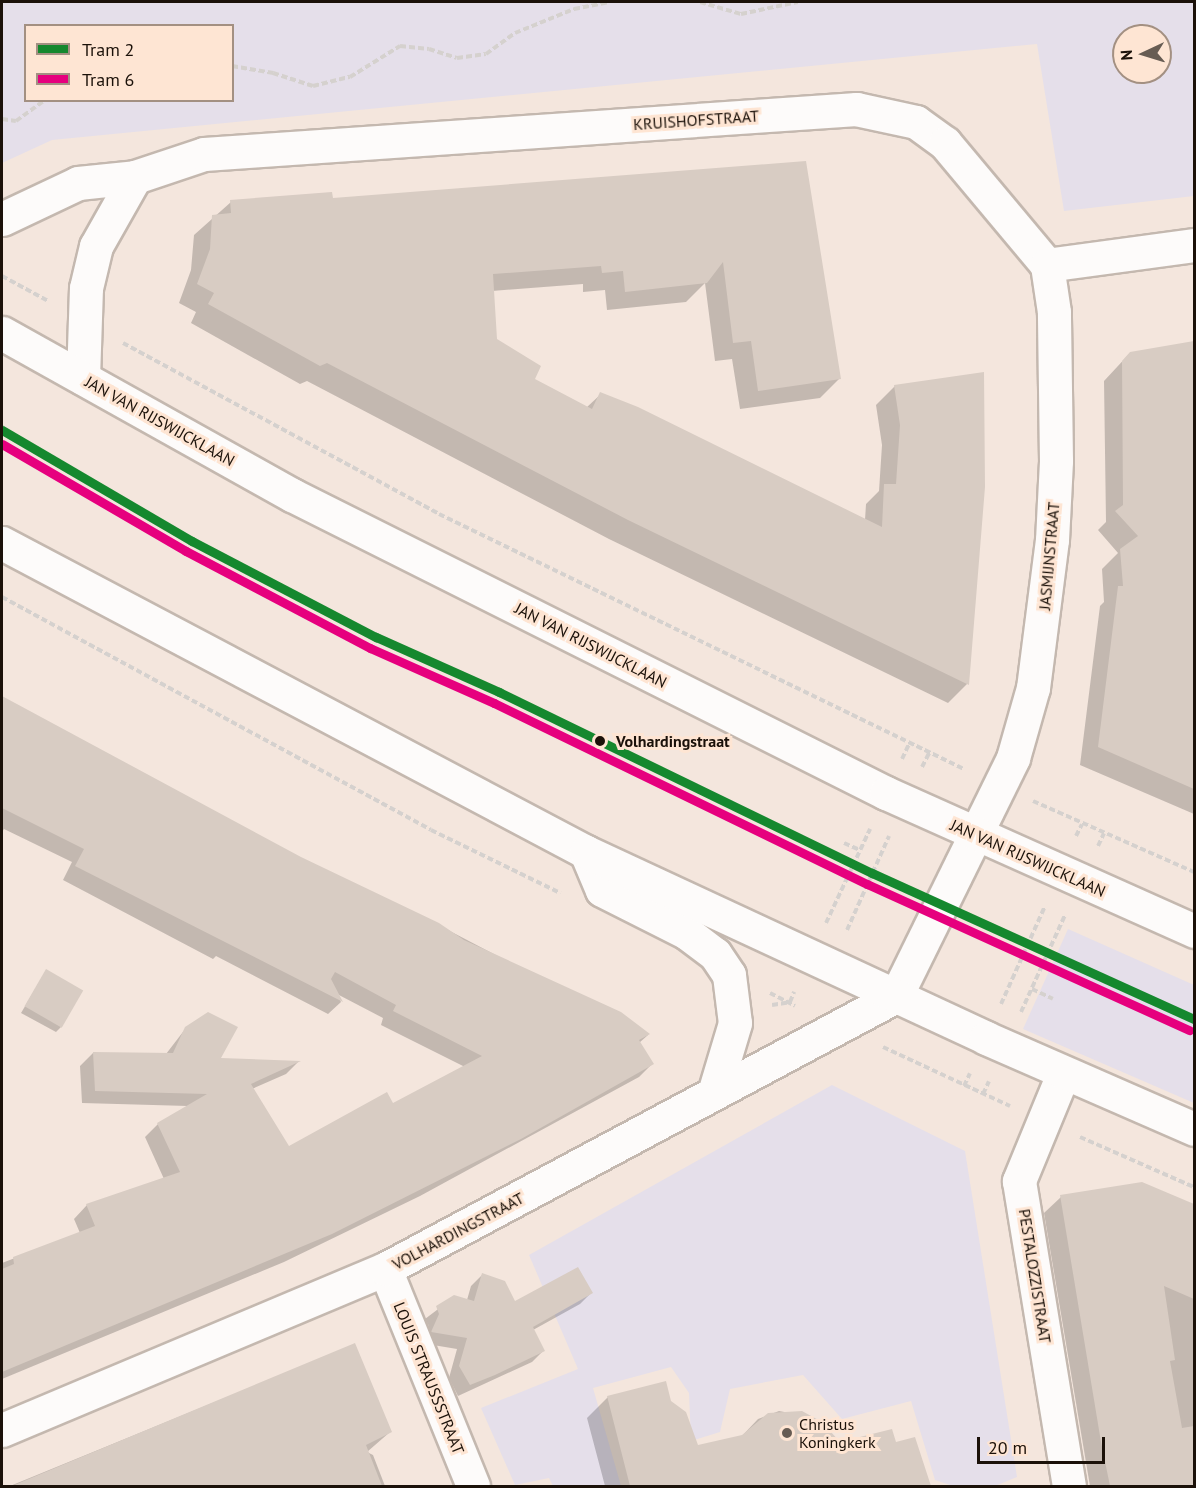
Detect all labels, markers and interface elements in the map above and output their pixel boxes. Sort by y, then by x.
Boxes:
legend [24,24,234,102]
north arrow [1112,24,1172,84]
text: Tram 2 [82,38,134,61]
text: N [1116,49,1136,61]
text: Tram 6 [82,68,134,91]
street label: KRUISHOFSTRAAT [633,106,759,134]
street label: JAN VAN RIJSWIJCKLAAN [82,372,238,470]
street label: JASMIJNSTRAAT [1035,501,1063,611]
street label: JAN VAN RIJSWIJCKLAAN [512,598,670,692]
marker: Volhardingstraat [589,730,611,752]
place label: Volhardingstraat [616,731,730,751]
street label: JAN VAN RIJSWIJCKLAAN [947,815,1109,901]
street label: VOLHARDINGSTRAAT [389,1188,527,1274]
street label: PESTALOZZISTRAAT [1015,1207,1055,1345]
street label: LOUIS STRAUSSSTRAAT [390,1299,468,1457]
place label: Christus Koningkerk [799,1414,876,1452]
scale bar [980,1425,1108,1463]
marker: Christus Koningkerk [780,1426,794,1440]
text: 20 m [988,1436,1027,1459]

